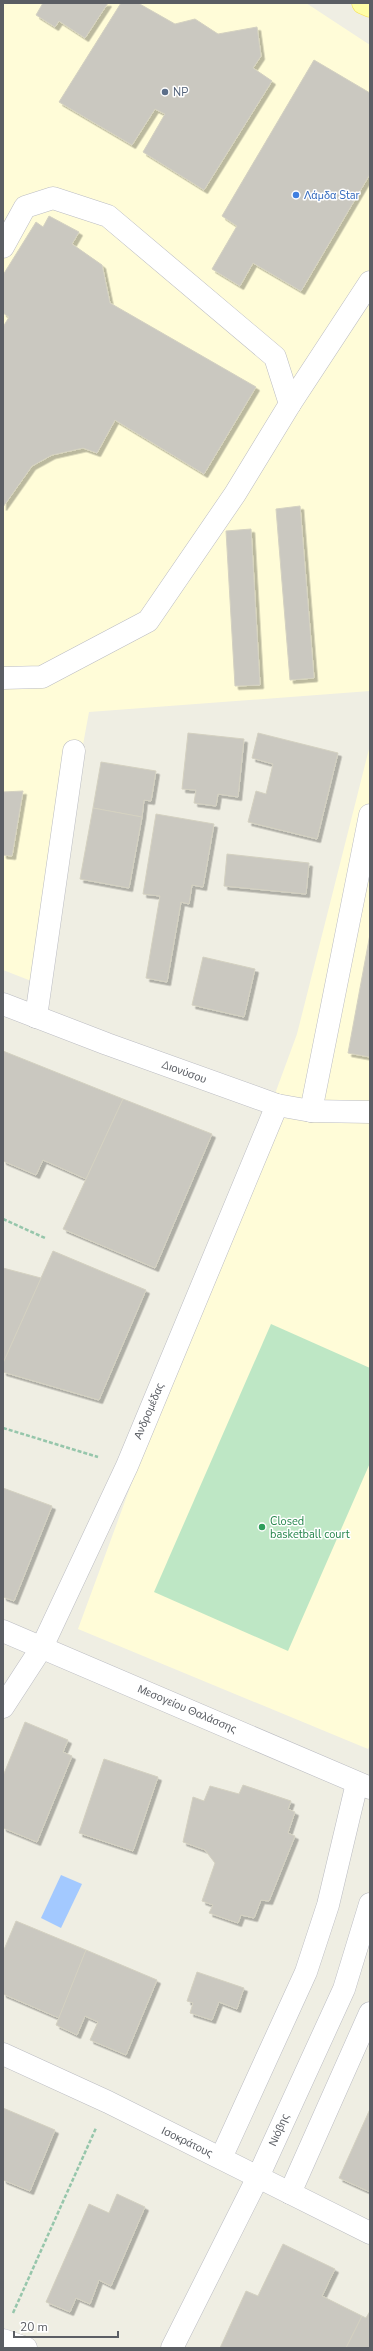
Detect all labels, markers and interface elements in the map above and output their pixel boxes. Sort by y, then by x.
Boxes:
place label: NP [173,85,188,100]
marker: NP [160,87,170,97]
place label: Λάμδα Star [304,188,360,203]
marker: Λάμδα Star [291,190,301,200]
street label: Διονύσου [159,1057,209,1087]
street label: Ανδρομέδας [130,1380,168,1442]
place label: Closed basketball court [270,1514,350,1542]
marker: Closed basketball court [257,1522,267,1532]
street label: Μεσογείου Θαλάσσης [135,1681,239,1737]
street label: Νιόβης [265,2111,293,2149]
street label: Ισοκράτους [159,2123,215,2161]
scale bar [14,2313,118,2339]
text: 20 m [20,2319,48,2335]

